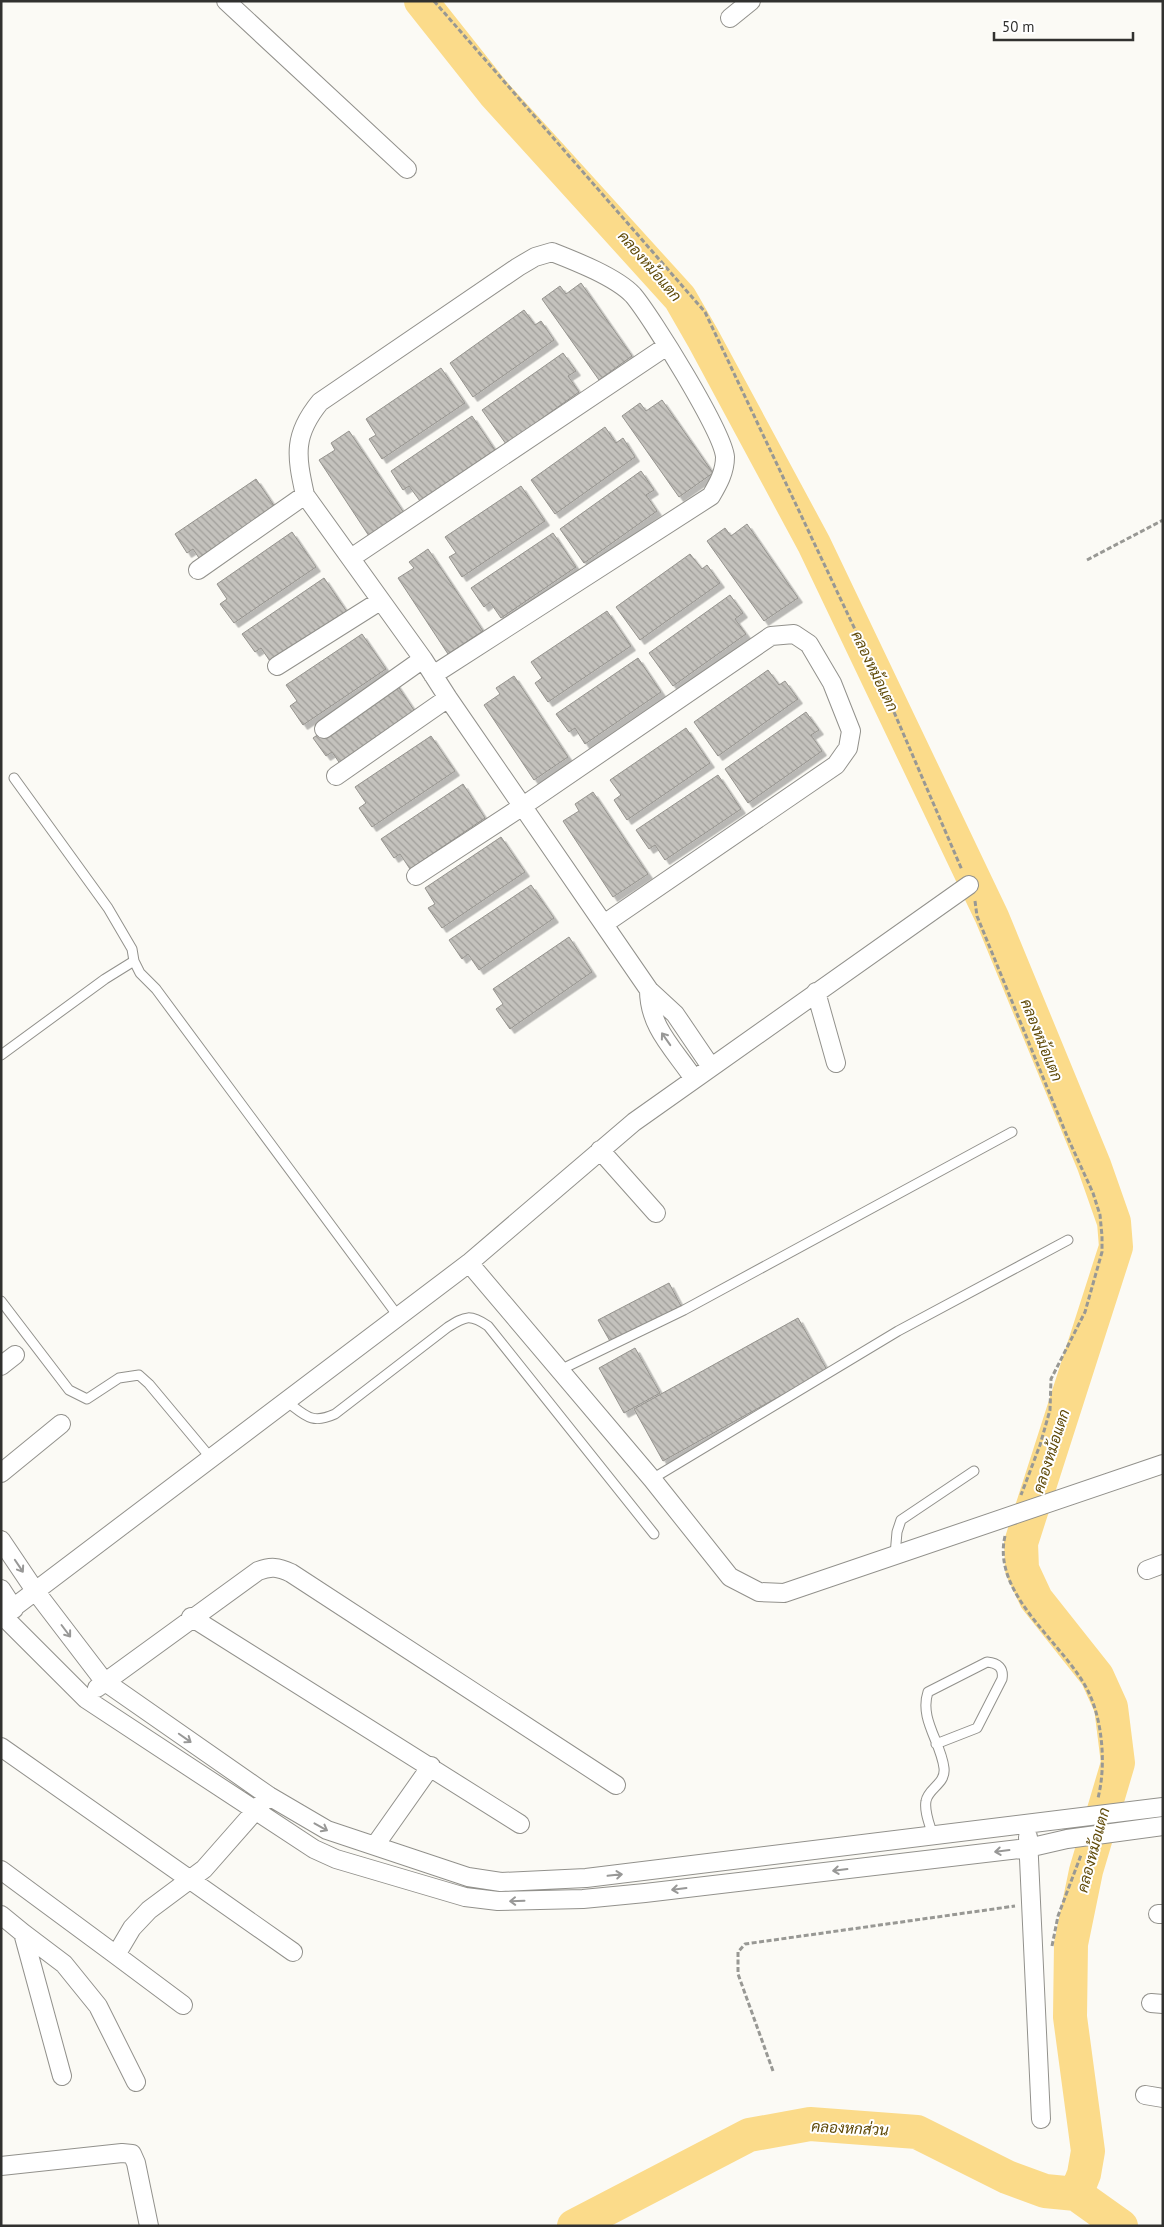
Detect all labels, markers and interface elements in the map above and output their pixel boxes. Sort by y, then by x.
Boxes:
scale bar [994,10,1133,42]
text: 50 m [1002,17,1035,36]
water label: คลองหม้อแตก [614,227,686,305]
water label: คลองหม้อแตก [847,628,903,714]
water label: คลองหม้อแตก [1017,996,1067,1084]
one-way arrow [661,1032,671,1046]
water label: คลองหม้อแตก [1028,1407,1074,1495]
one-way arrow [14,1559,24,1573]
one-way arrow [60,1624,71,1637]
one-way arrow [178,1733,192,1743]
water label: คลองหม้อแตก [1073,1805,1113,1895]
one-way arrow [314,1822,328,1832]
one-way arrow [994,1846,1010,1856]
one-way arrow [833,1865,849,1875]
one-way arrow [606,1870,622,1880]
one-way arrow [671,1884,687,1894]
one-way arrow [509,1896,525,1905]
water label: คลองหกส่วน [811,2116,890,2140]

